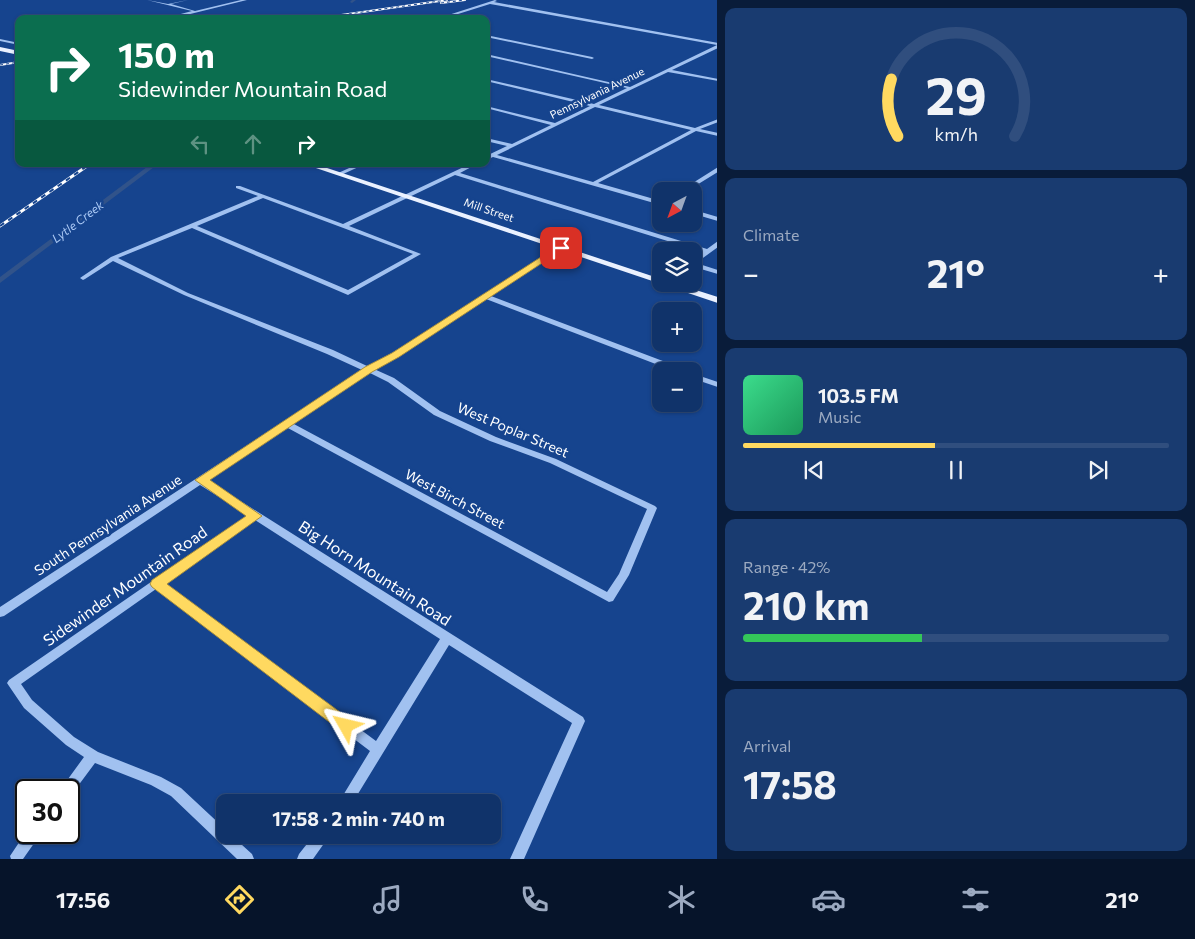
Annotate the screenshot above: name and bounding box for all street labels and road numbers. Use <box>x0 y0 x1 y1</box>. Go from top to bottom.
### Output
street label: Pennsylvania Avenue <box>547 64 646 121</box>
street label: Mill Street <box>462 195 516 224</box>
street label: West Poplar Street <box>455 398 572 461</box>
street label: West Birch Street <box>402 465 508 532</box>
street label: South Pennsylvania Avenue <box>31 470 185 579</box>
street label: Big Horn Mountain Road <box>295 516 455 629</box>
street label: Sidewinder Mountain Road <box>39 522 210 650</box>

